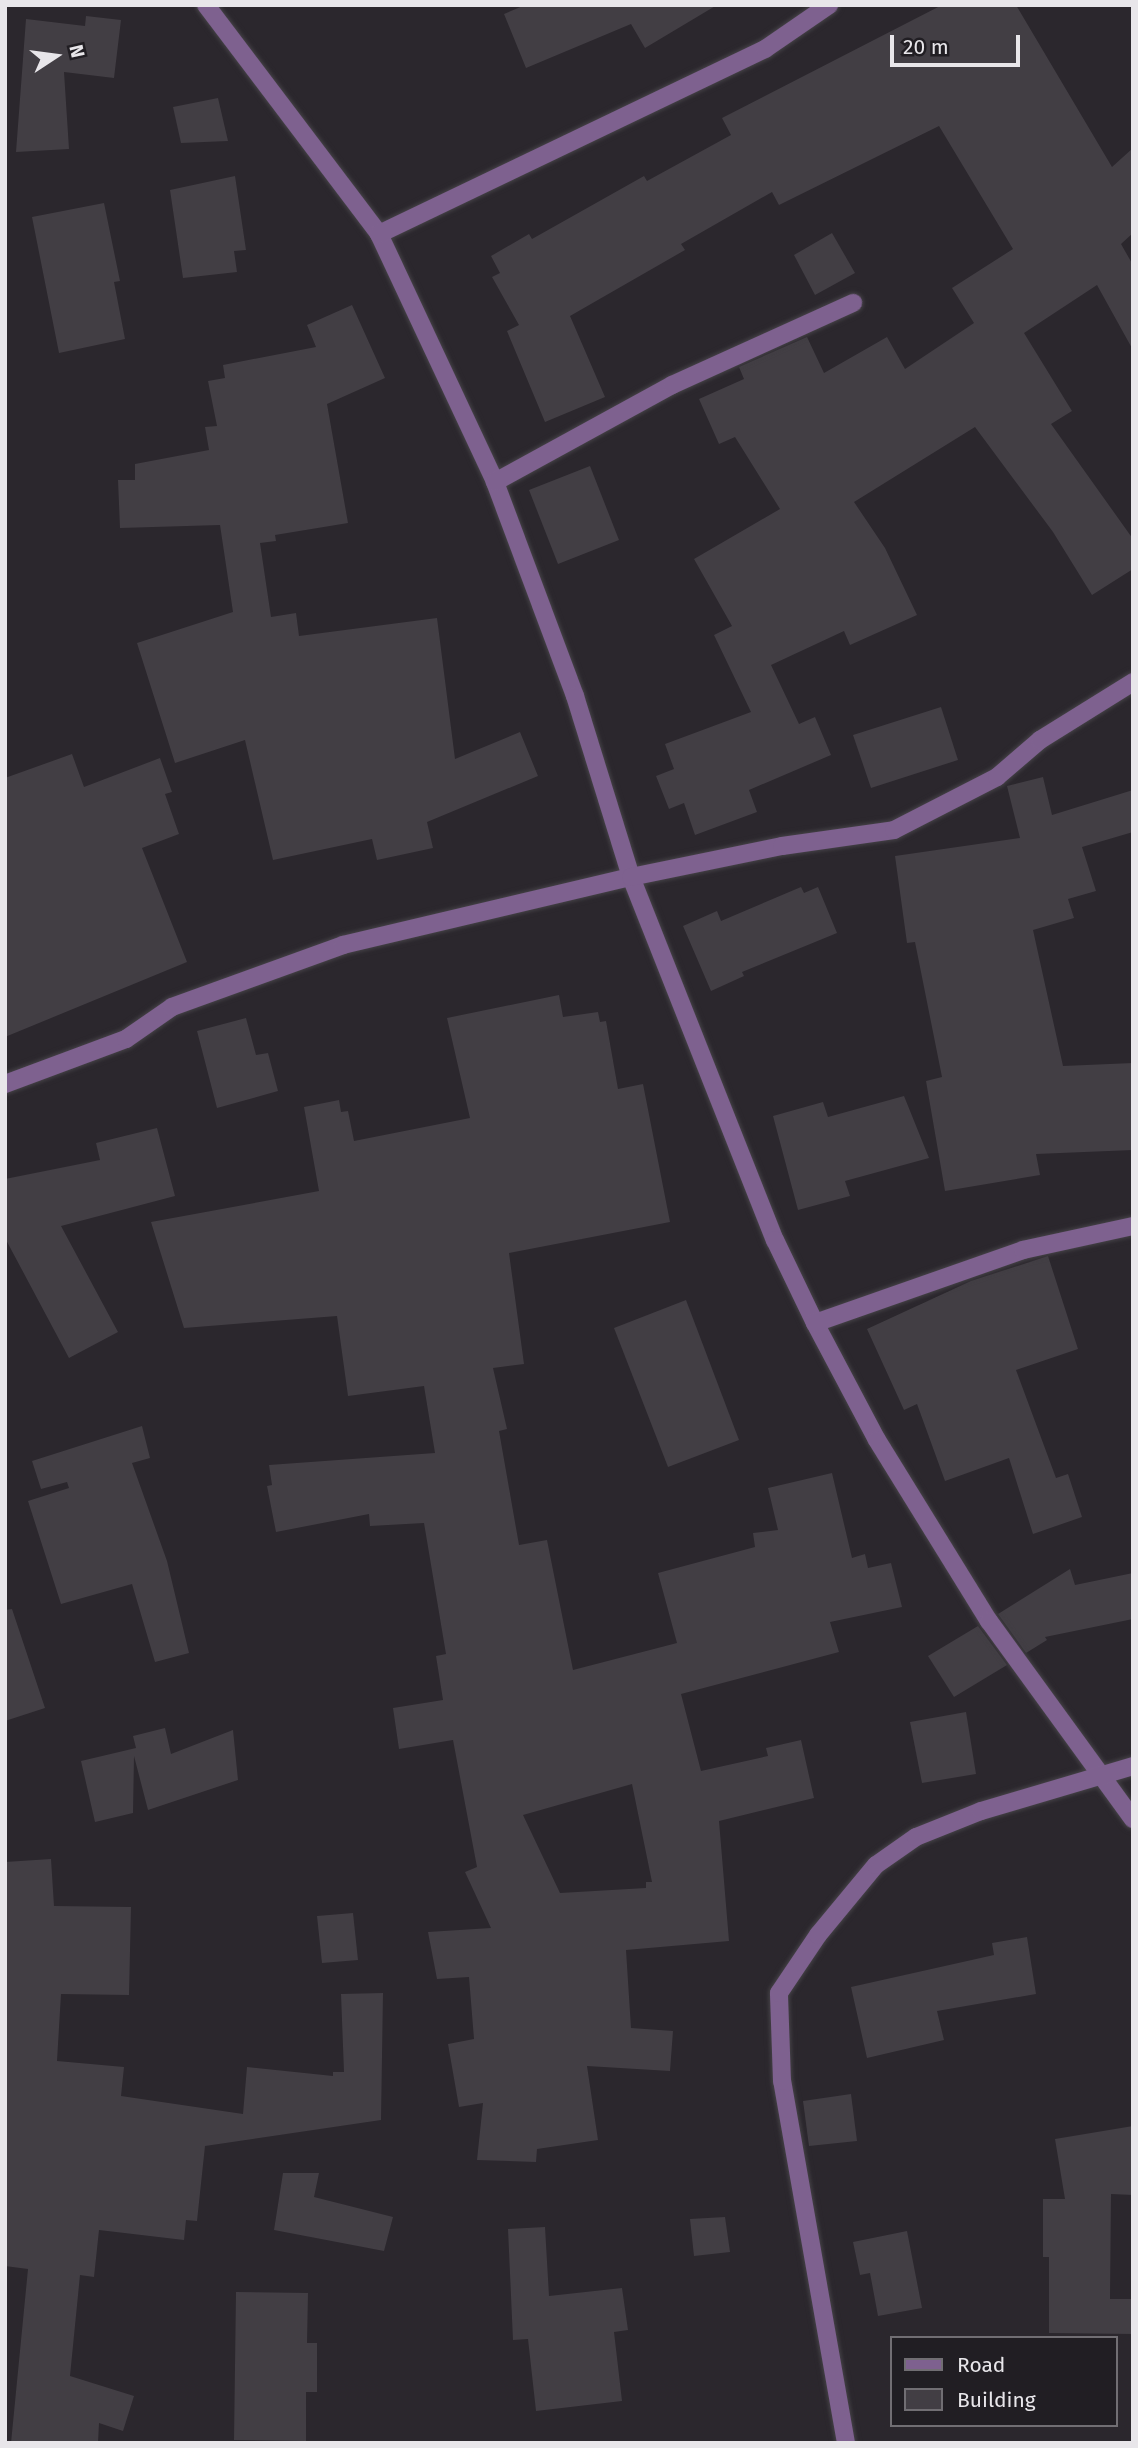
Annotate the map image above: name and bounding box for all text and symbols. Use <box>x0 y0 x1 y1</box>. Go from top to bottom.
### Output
north arrow <box>21 21 91 91</box>
scale bar <box>893 21 1023 65</box>
text: 20 m <box>903 34 949 60</box>
text: N <box>64 42 90 60</box>
legend <box>890 2336 1117 2427</box>
text: Road <box>957 2352 1005 2378</box>
text: Building <box>957 2387 1036 2413</box>

